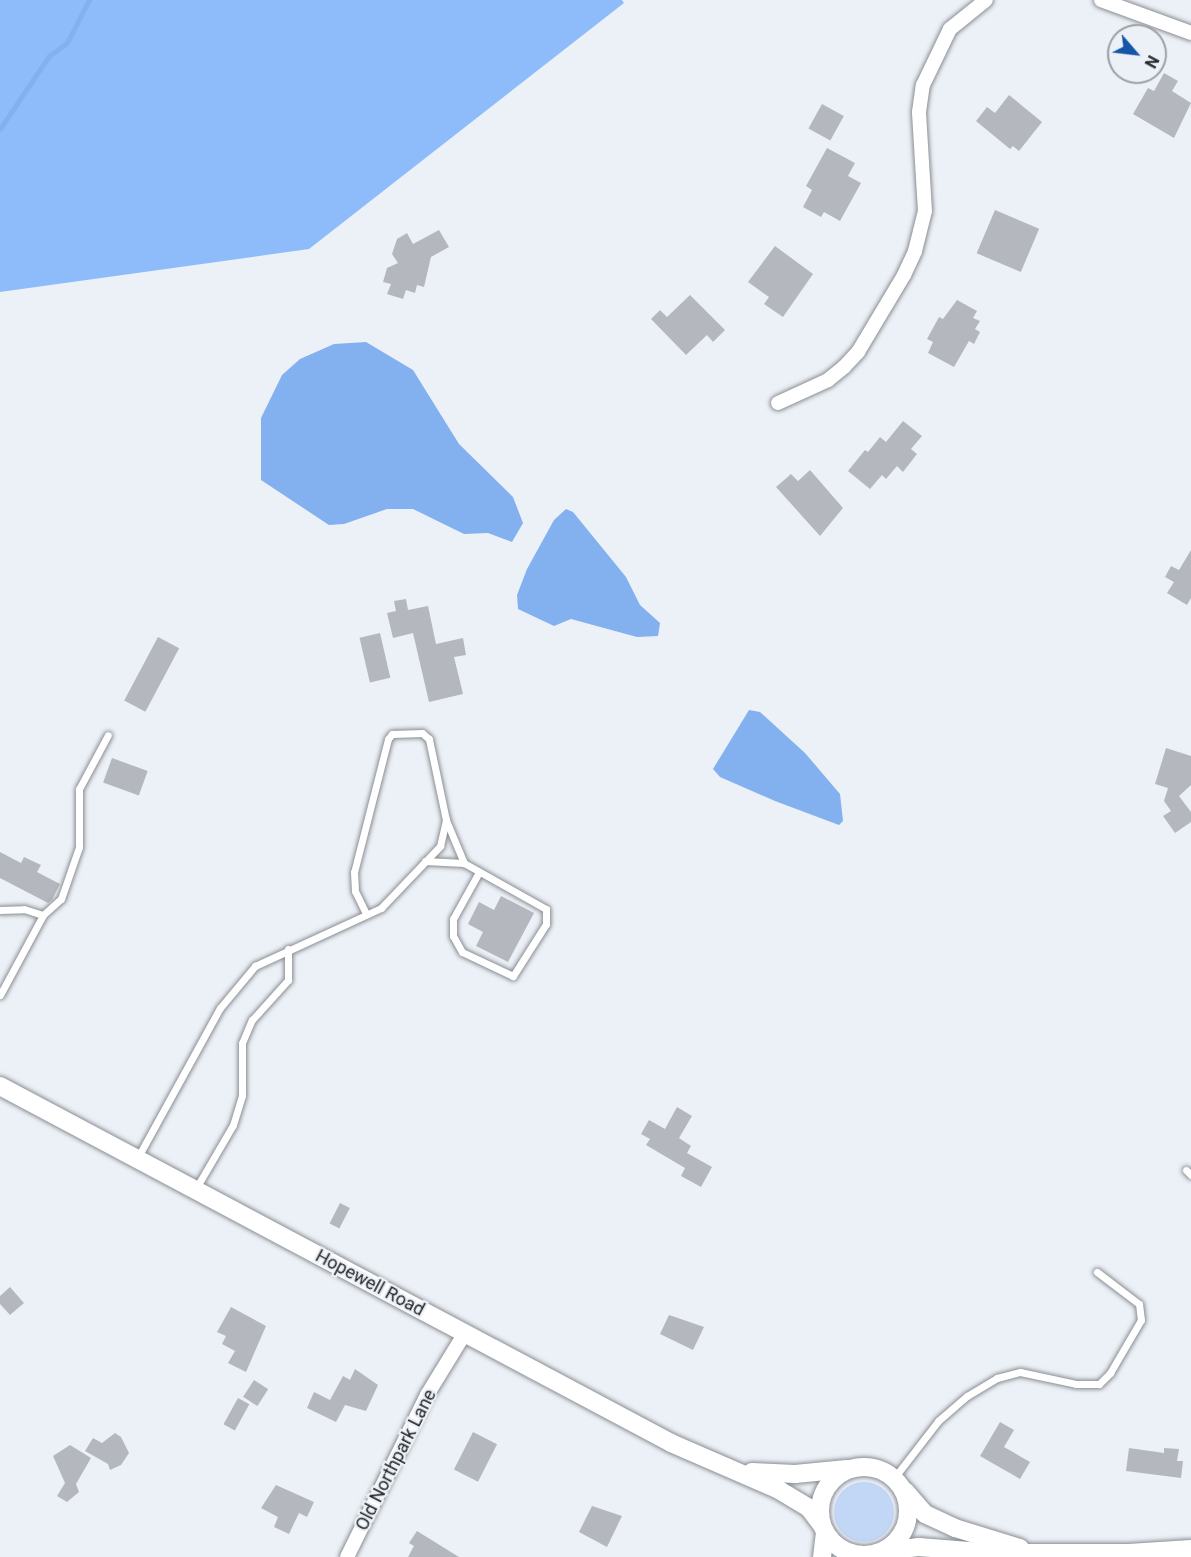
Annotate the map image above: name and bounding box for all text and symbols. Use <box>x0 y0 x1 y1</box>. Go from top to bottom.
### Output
north arrow <box>1107 24 1167 84</box>
text: N <box>1141 52 1163 71</box>
street label: Hopewell Road <box>312 1245 428 1321</box>
street label: Old Northpark Lane <box>351 1386 441 1534</box>

